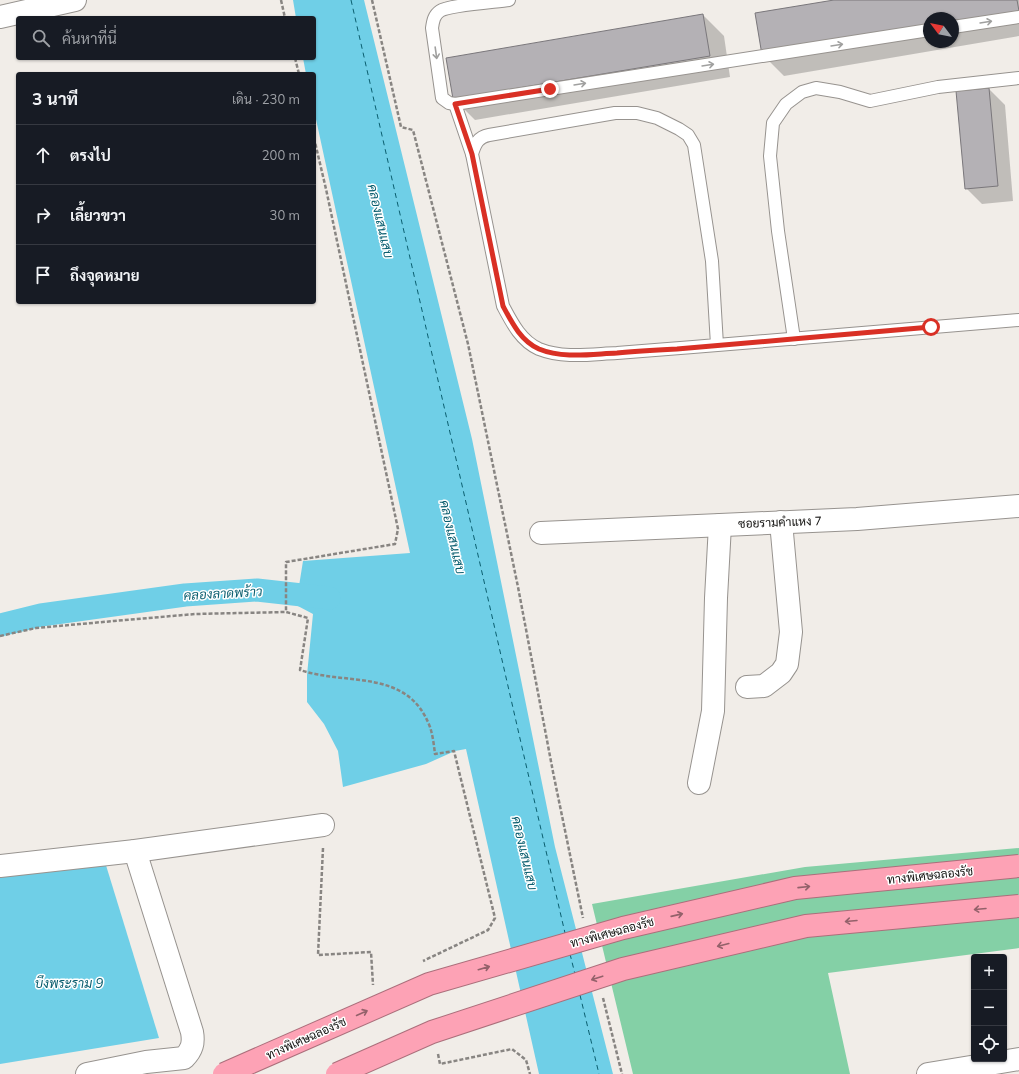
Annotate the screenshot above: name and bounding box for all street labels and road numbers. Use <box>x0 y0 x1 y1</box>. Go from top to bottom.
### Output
street label: ซอยรามคำแหง 7 <box>738 513 822 531</box>
street label: ทางพิเศษฉลองรัช <box>886 863 974 887</box>
street label: ทางพิเศษฉลองรัช <box>568 914 656 950</box>
street label: ทางพิเศษฉลองรัช <box>264 1014 348 1062</box>

